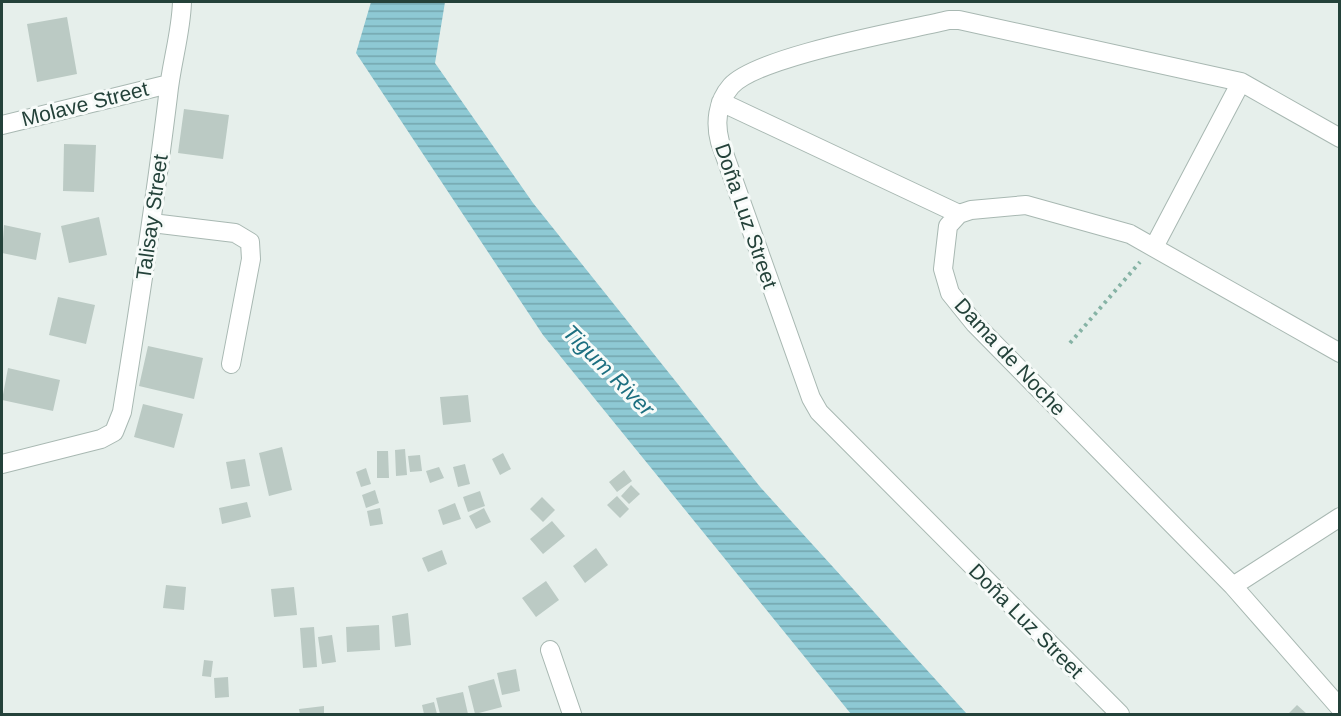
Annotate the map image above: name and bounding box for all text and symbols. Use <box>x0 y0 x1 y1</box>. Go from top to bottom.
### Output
street label: Molave Street <box>19 77 151 130</box>
street label: Doña Luz Street <box>711 140 782 291</box>
street label: Talisay Street <box>131 153 172 281</box>
street label: Dama de Noche <box>950 293 1071 420</box>
water label: Tigum River <box>558 320 661 422</box>
street label: Doña Luz Street <box>965 559 1088 683</box>

